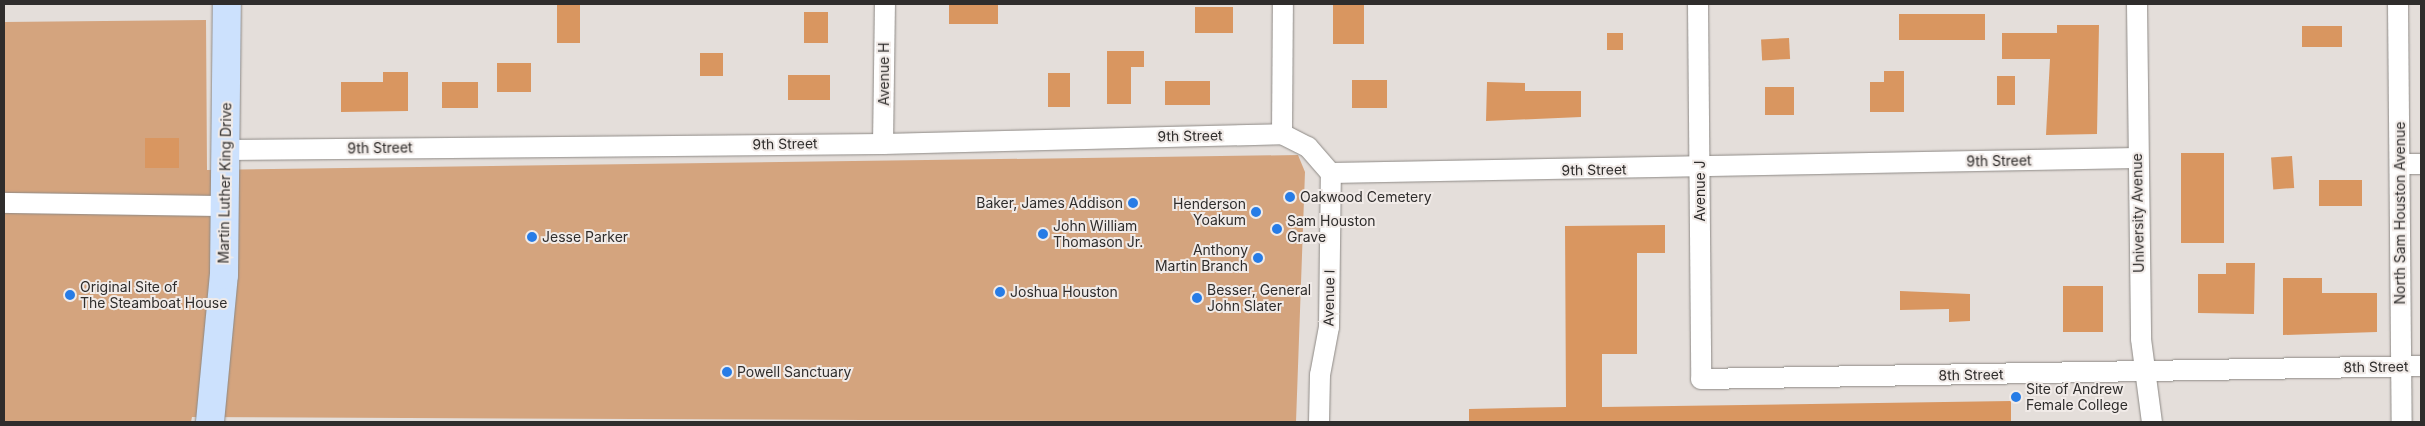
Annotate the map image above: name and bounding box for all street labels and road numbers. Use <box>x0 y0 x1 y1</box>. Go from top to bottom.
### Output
street label: Avenue H <box>876 42 892 106</box>
street label: Martin Luther King Drive <box>215 102 235 264</box>
street label: North Sam Houston Avenue <box>2392 122 2408 304</box>
street label: 9th Street <box>1157 127 1223 145</box>
street label: 9th Street <box>752 135 818 153</box>
street label: 9th Street <box>347 139 413 157</box>
street label: 9th Street <box>1966 152 2032 170</box>
street label: University Avenue <box>2129 153 2147 273</box>
street label: Avenue J <box>1692 160 1708 222</box>
street label: 9th Street <box>1561 161 1627 179</box>
street label: Avenue I <box>1320 269 1338 327</box>
street label: 8th Street <box>2343 358 2409 376</box>
street label: 8th Street <box>1938 366 2004 384</box>

